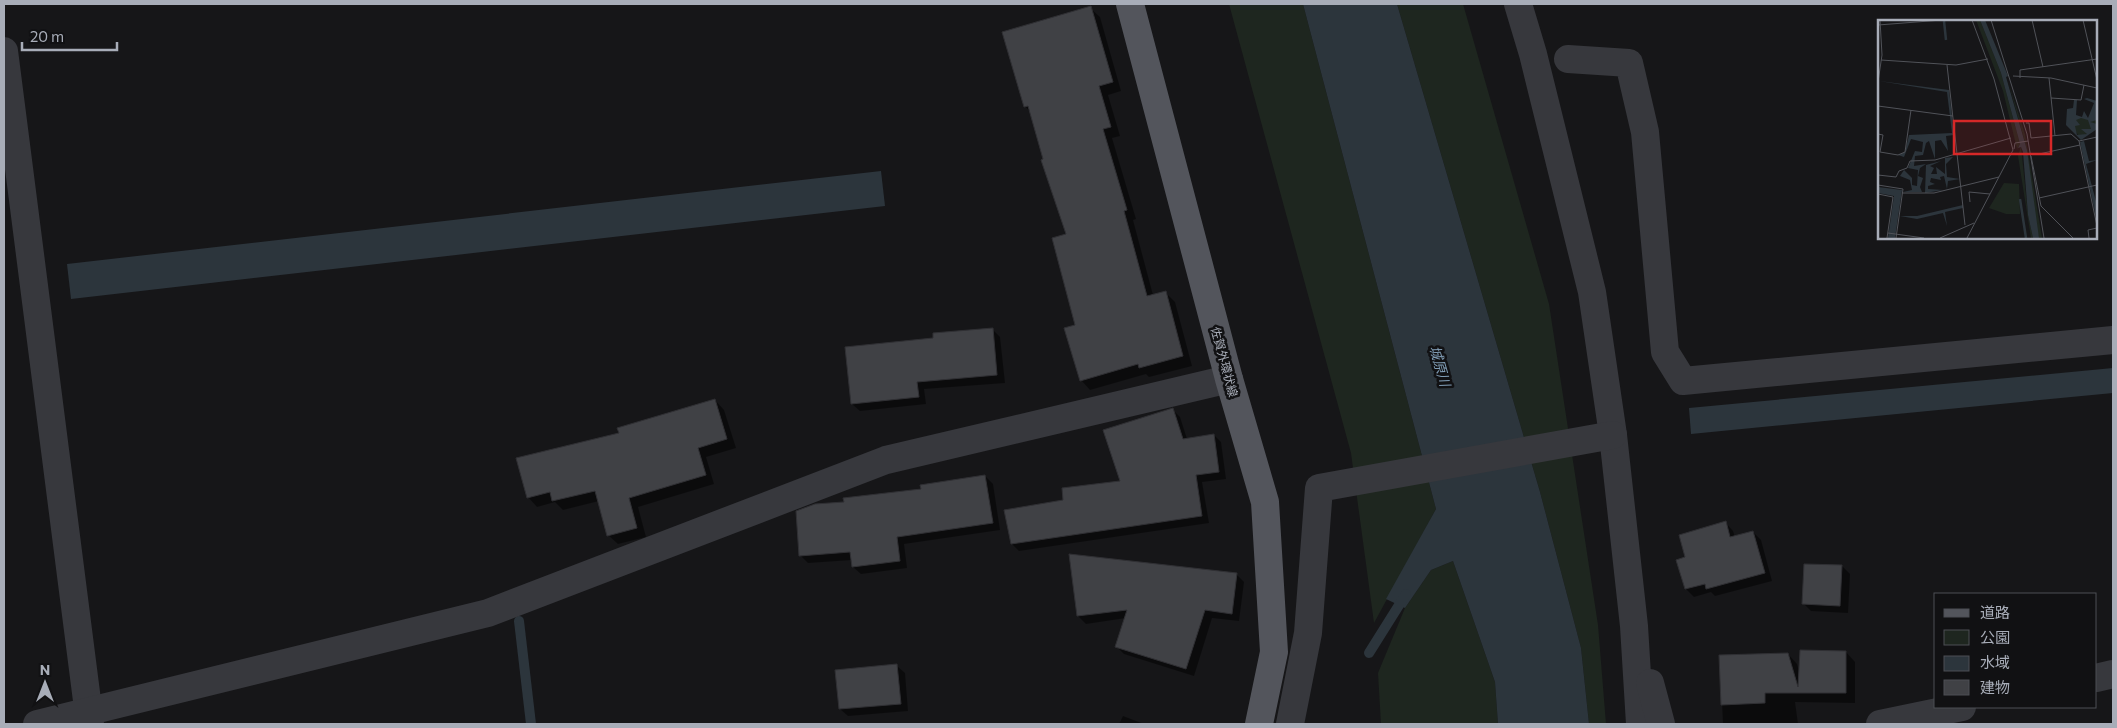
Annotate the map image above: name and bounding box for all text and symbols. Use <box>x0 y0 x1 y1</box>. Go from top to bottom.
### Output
scale bar <box>22 20 118 52</box>
inset map <box>1878 20 2097 239</box>
text: 20 m <box>30 27 64 45</box>
street label: 佐賀外環状線 <box>1209 325 1241 398</box>
water label: 城原川 <box>1427 343 1455 390</box>
legend <box>1934 593 2097 708</box>
text: 道路 <box>1980 603 2010 621</box>
text: 公園 <box>1980 628 2010 646</box>
text: 水域 <box>1980 653 2010 671</box>
north arrow <box>20 658 70 708</box>
text: N <box>40 661 50 678</box>
text: 建物 <box>1980 678 2010 696</box>

